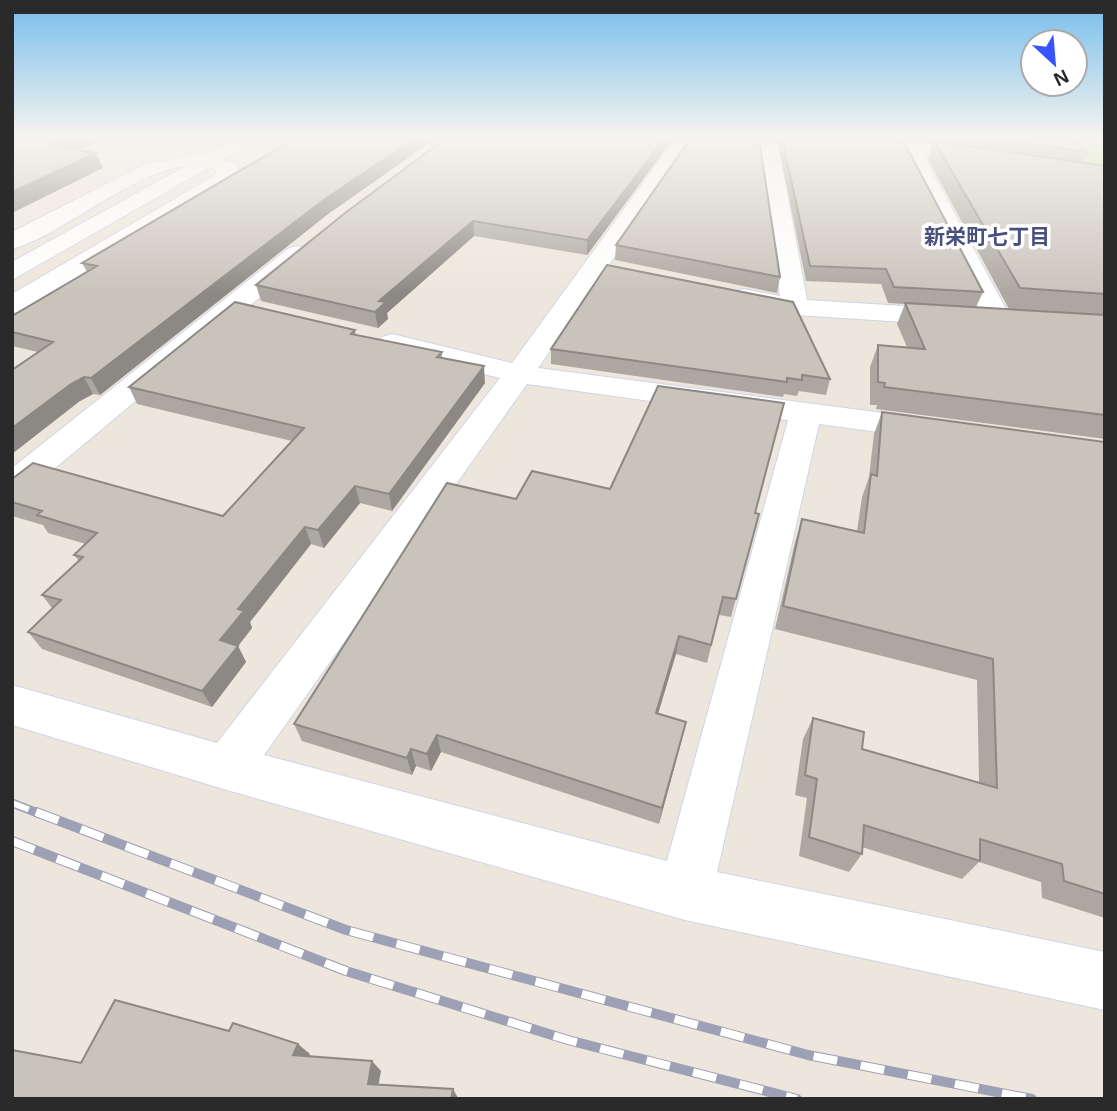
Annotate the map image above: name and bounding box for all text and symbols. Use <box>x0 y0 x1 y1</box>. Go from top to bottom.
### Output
north arrow <box>1019 28 1089 98</box>
text: N <box>1050 65 1072 90</box>
district label: 新栄町七丁目 <box>924 225 1050 248</box>

